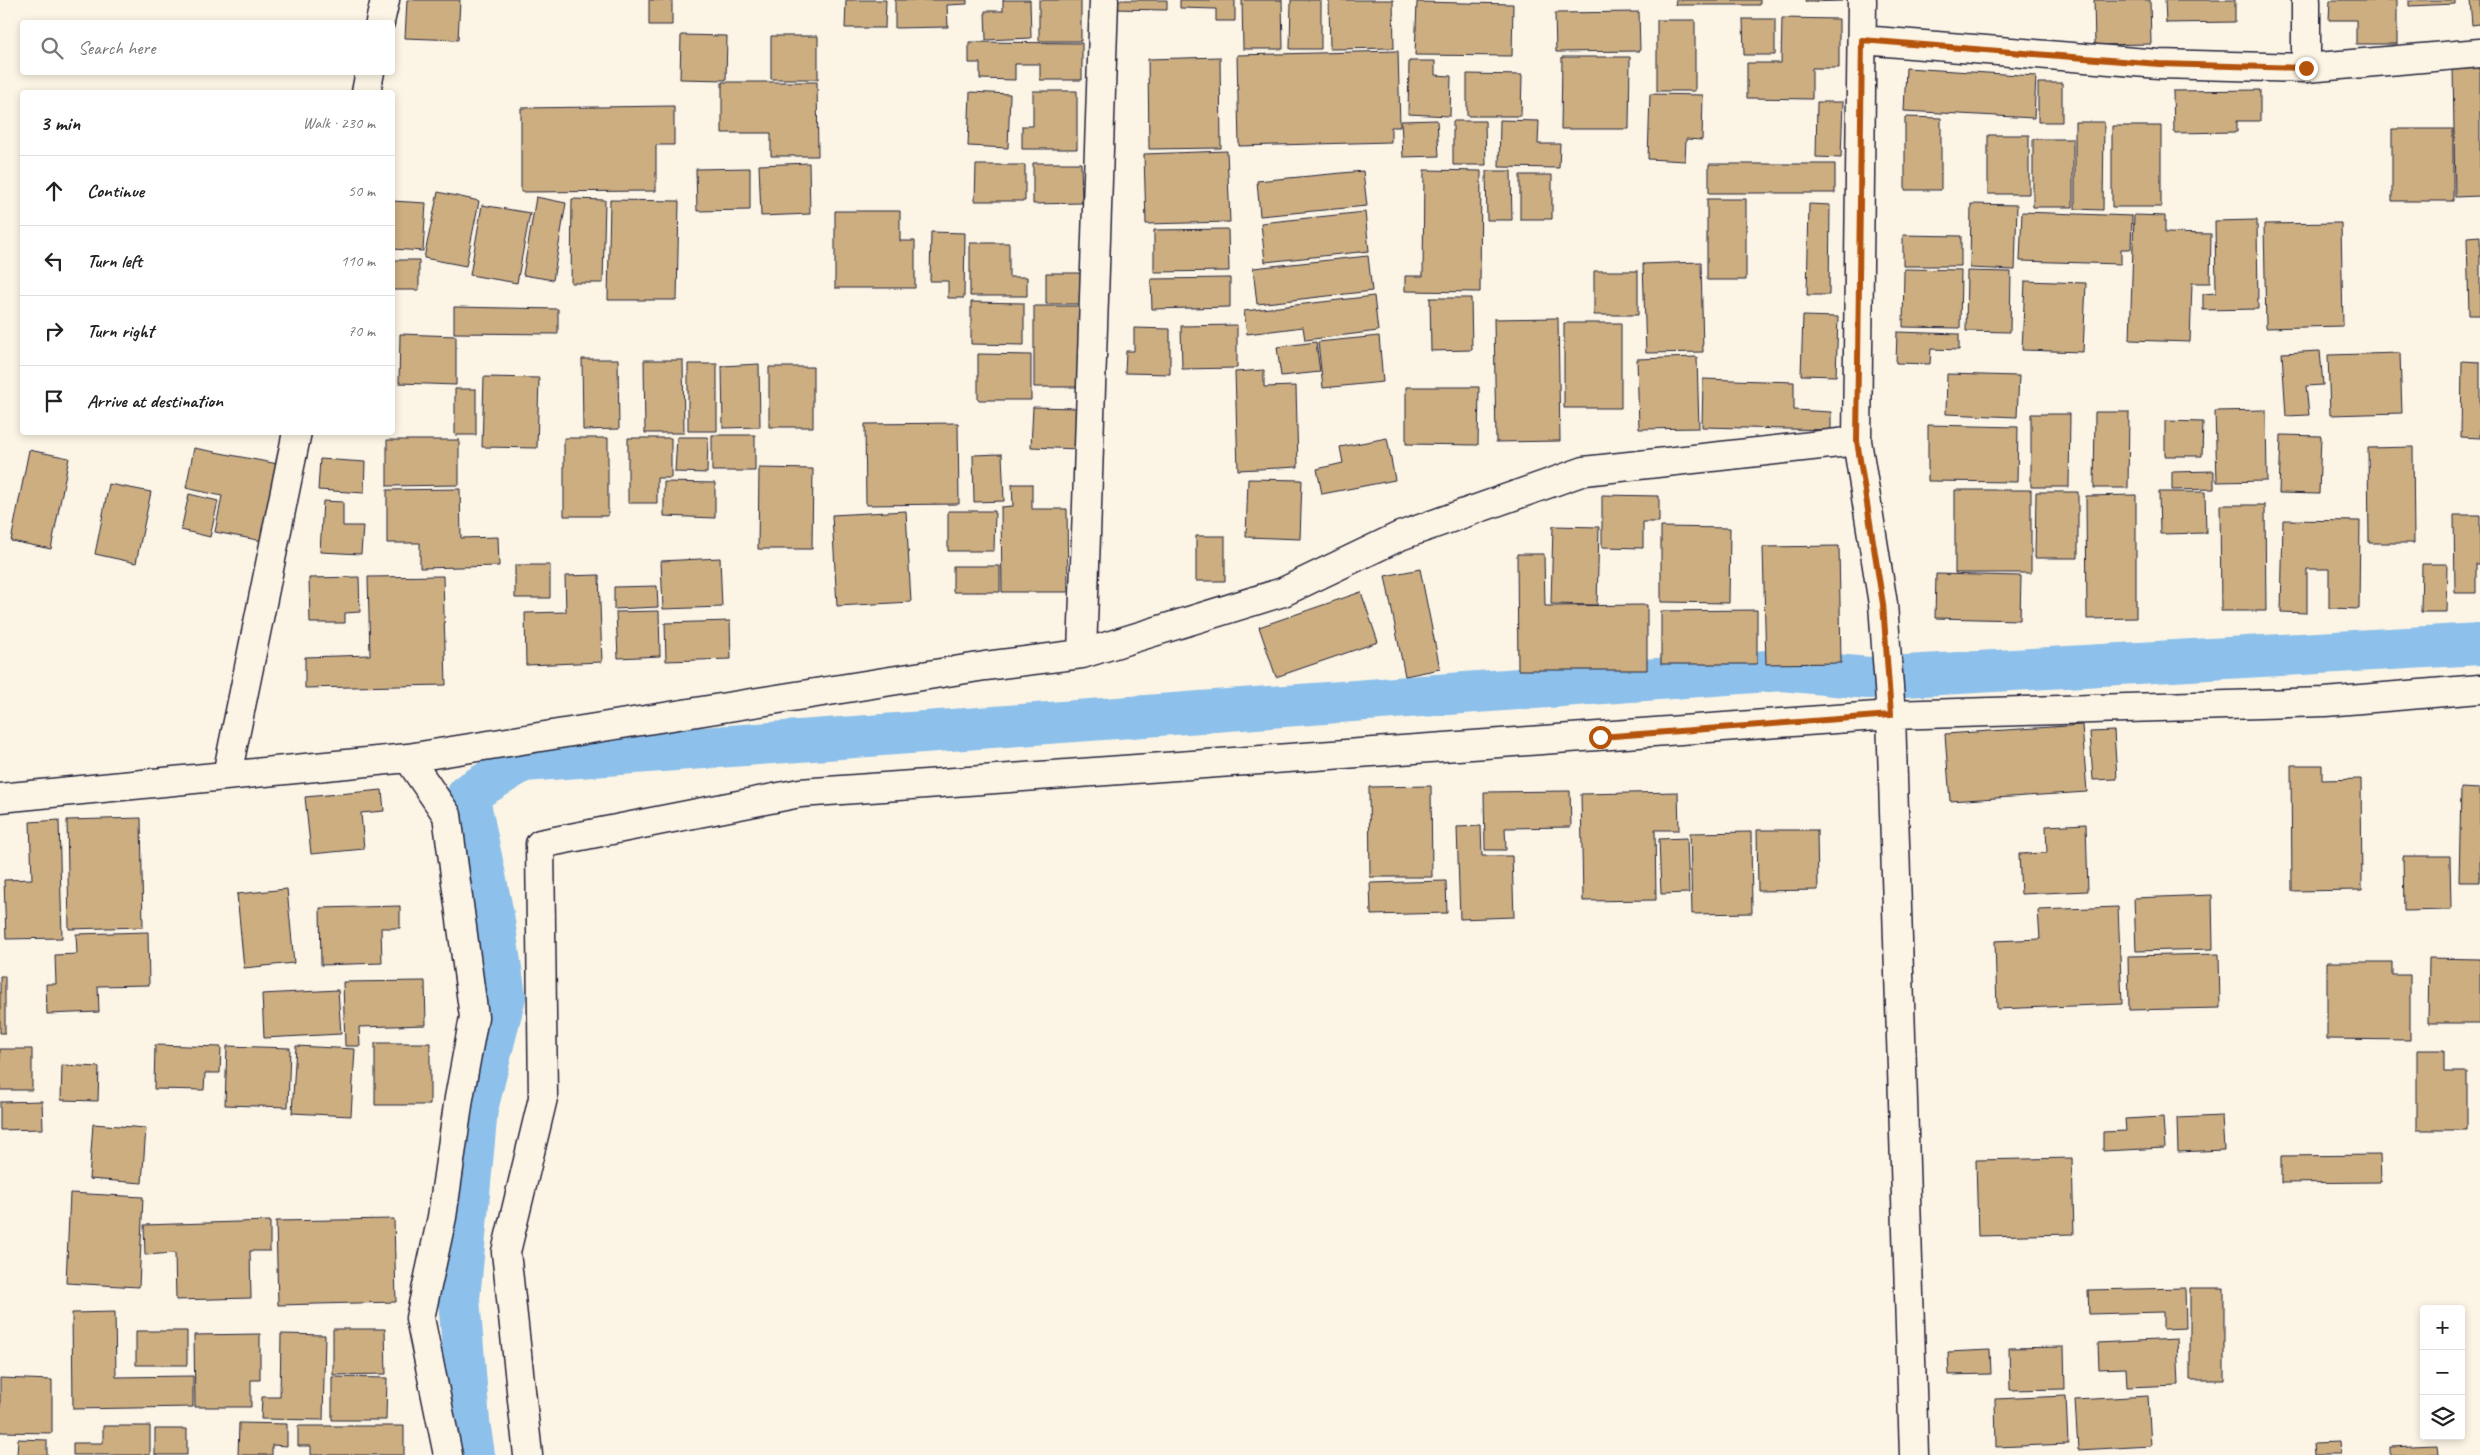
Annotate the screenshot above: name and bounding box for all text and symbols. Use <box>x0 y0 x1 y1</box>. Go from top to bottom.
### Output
search box <box>20 20 395 75</box>
icon: search <box>38 34 66 62</box>
text: Search here <box>78 36 155 60</box>
route end <box>2295 57 2318 80</box>
text: 3 min <box>40 110 80 136</box>
text: Walk · 230 m <box>303 113 375 133</box>
icon: ahead <box>40 177 68 205</box>
text: Continue <box>87 179 144 203</box>
text: 50 m <box>348 181 375 201</box>
icon: left <box>40 247 68 275</box>
text: Turn left <box>87 249 142 273</box>
text: 110 m <box>341 251 375 271</box>
icon: right <box>40 317 68 345</box>
text: Turn right <box>87 319 154 343</box>
text: 70 m <box>348 321 375 341</box>
icon: arrive <box>40 387 68 415</box>
text: Arrive at destination <box>87 389 223 413</box>
route start <box>1589 726 1612 749</box>
map controls <box>2420 1305 2465 1440</box>
button: + <box>2420 1305 2465 1350</box>
button: − <box>2420 1350 2465 1395</box>
button: layers <box>2420 1395 2465 1440</box>

